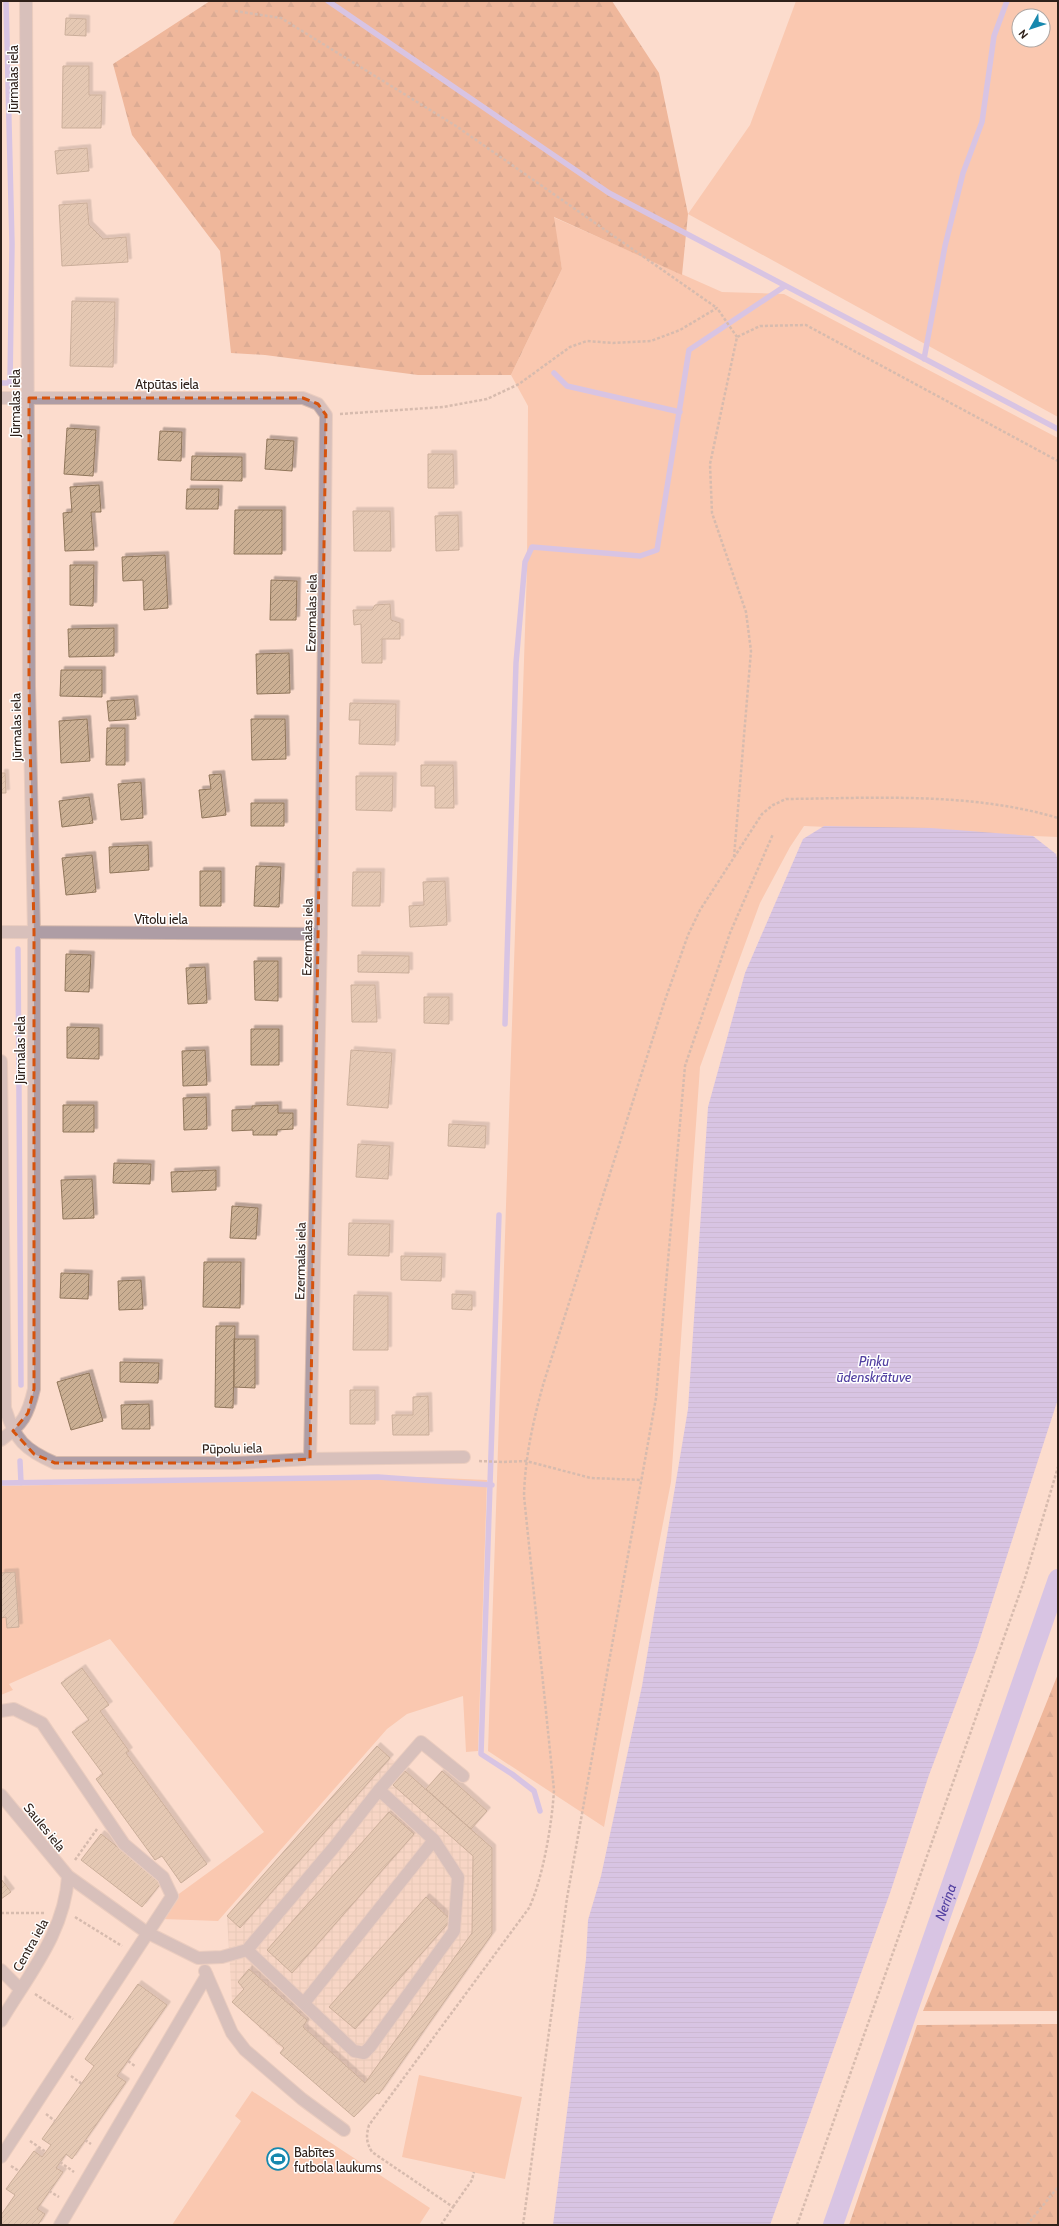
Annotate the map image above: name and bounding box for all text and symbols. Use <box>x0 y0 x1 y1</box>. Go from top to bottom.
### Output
north arrow <box>1011 8 1051 48</box>
text: N <box>1015 27 1031 42</box>
street label: Jūrmalas iela <box>5 44 21 114</box>
street label: Jūrmalas iela <box>7 368 23 438</box>
street label: Atpūtas iela <box>135 376 200 392</box>
street label: Ezermalas iela <box>302 573 320 652</box>
street label: Jūrmalas iela <box>7 692 25 762</box>
street label: Ezermalas iela <box>298 897 316 976</box>
street label: Vītolu iela <box>134 911 189 927</box>
street label: Jūrmalas iela <box>12 1015 28 1085</box>
street label: Ezermalas iela <box>291 1221 309 1300</box>
water label: Piņķu ūdenskrātuve <box>837 1352 912 1386</box>
street label: Pūpolu iela <box>202 1439 263 1457</box>
street label: Saules iela <box>21 1800 70 1855</box>
water label: Neriņa <box>931 1881 960 1923</box>
street label: Centra iela <box>9 1915 51 1974</box>
place label: Babītes futbola laukums <box>294 2144 382 2175</box>
sports icon: Babītes futbola laukums <box>265 2146 291 2172</box>

